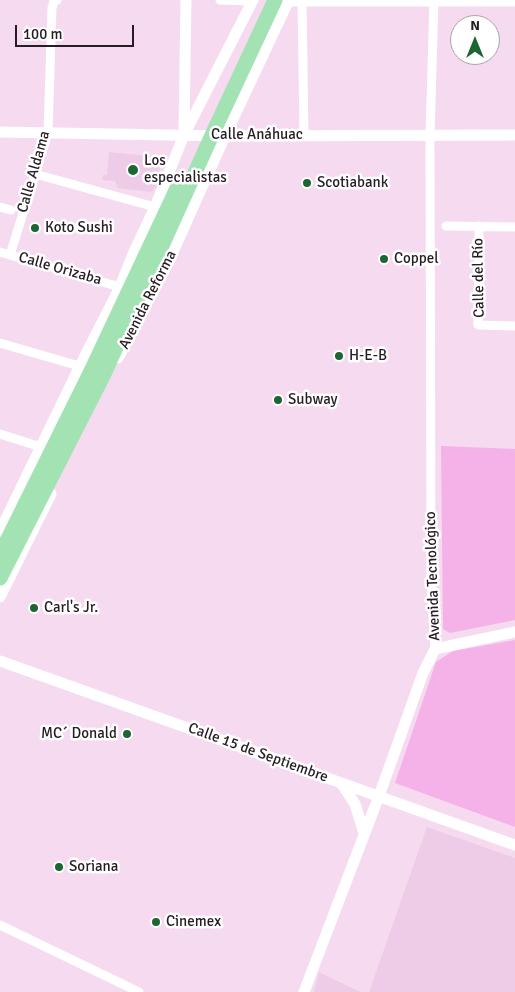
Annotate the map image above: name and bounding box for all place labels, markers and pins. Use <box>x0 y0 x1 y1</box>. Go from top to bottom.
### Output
place label: Los especialistas <box>144 152 227 187</box>
marker: Los especialistas <box>126 163 140 177</box>
place label: Scotiabank <box>317 174 388 192</box>
marker: Scotiabank <box>301 177 313 189</box>
place label: Koto Sushi <box>45 219 113 237</box>
marker: Koto Sushi <box>29 222 41 234</box>
place label: Coppel <box>394 250 439 268</box>
marker: Coppel <box>378 253 390 265</box>
place label: H-E-B <box>349 347 387 365</box>
marker: H-E-B <box>333 350 345 362</box>
place label: Subway <box>288 391 338 409</box>
marker: Subway <box>272 394 284 406</box>
place label: Carl's Jr. <box>44 599 98 617</box>
marker: Carl's Jr. <box>28 602 40 614</box>
place label: MC´ Donald <box>41 725 117 743</box>
marker: MC´ Donald <box>121 728 133 740</box>
place label: Soriana <box>69 858 118 876</box>
marker: Soriana <box>53 861 65 873</box>
place label: Cinemex <box>166 913 221 931</box>
marker: Cinemex <box>150 916 162 928</box>

